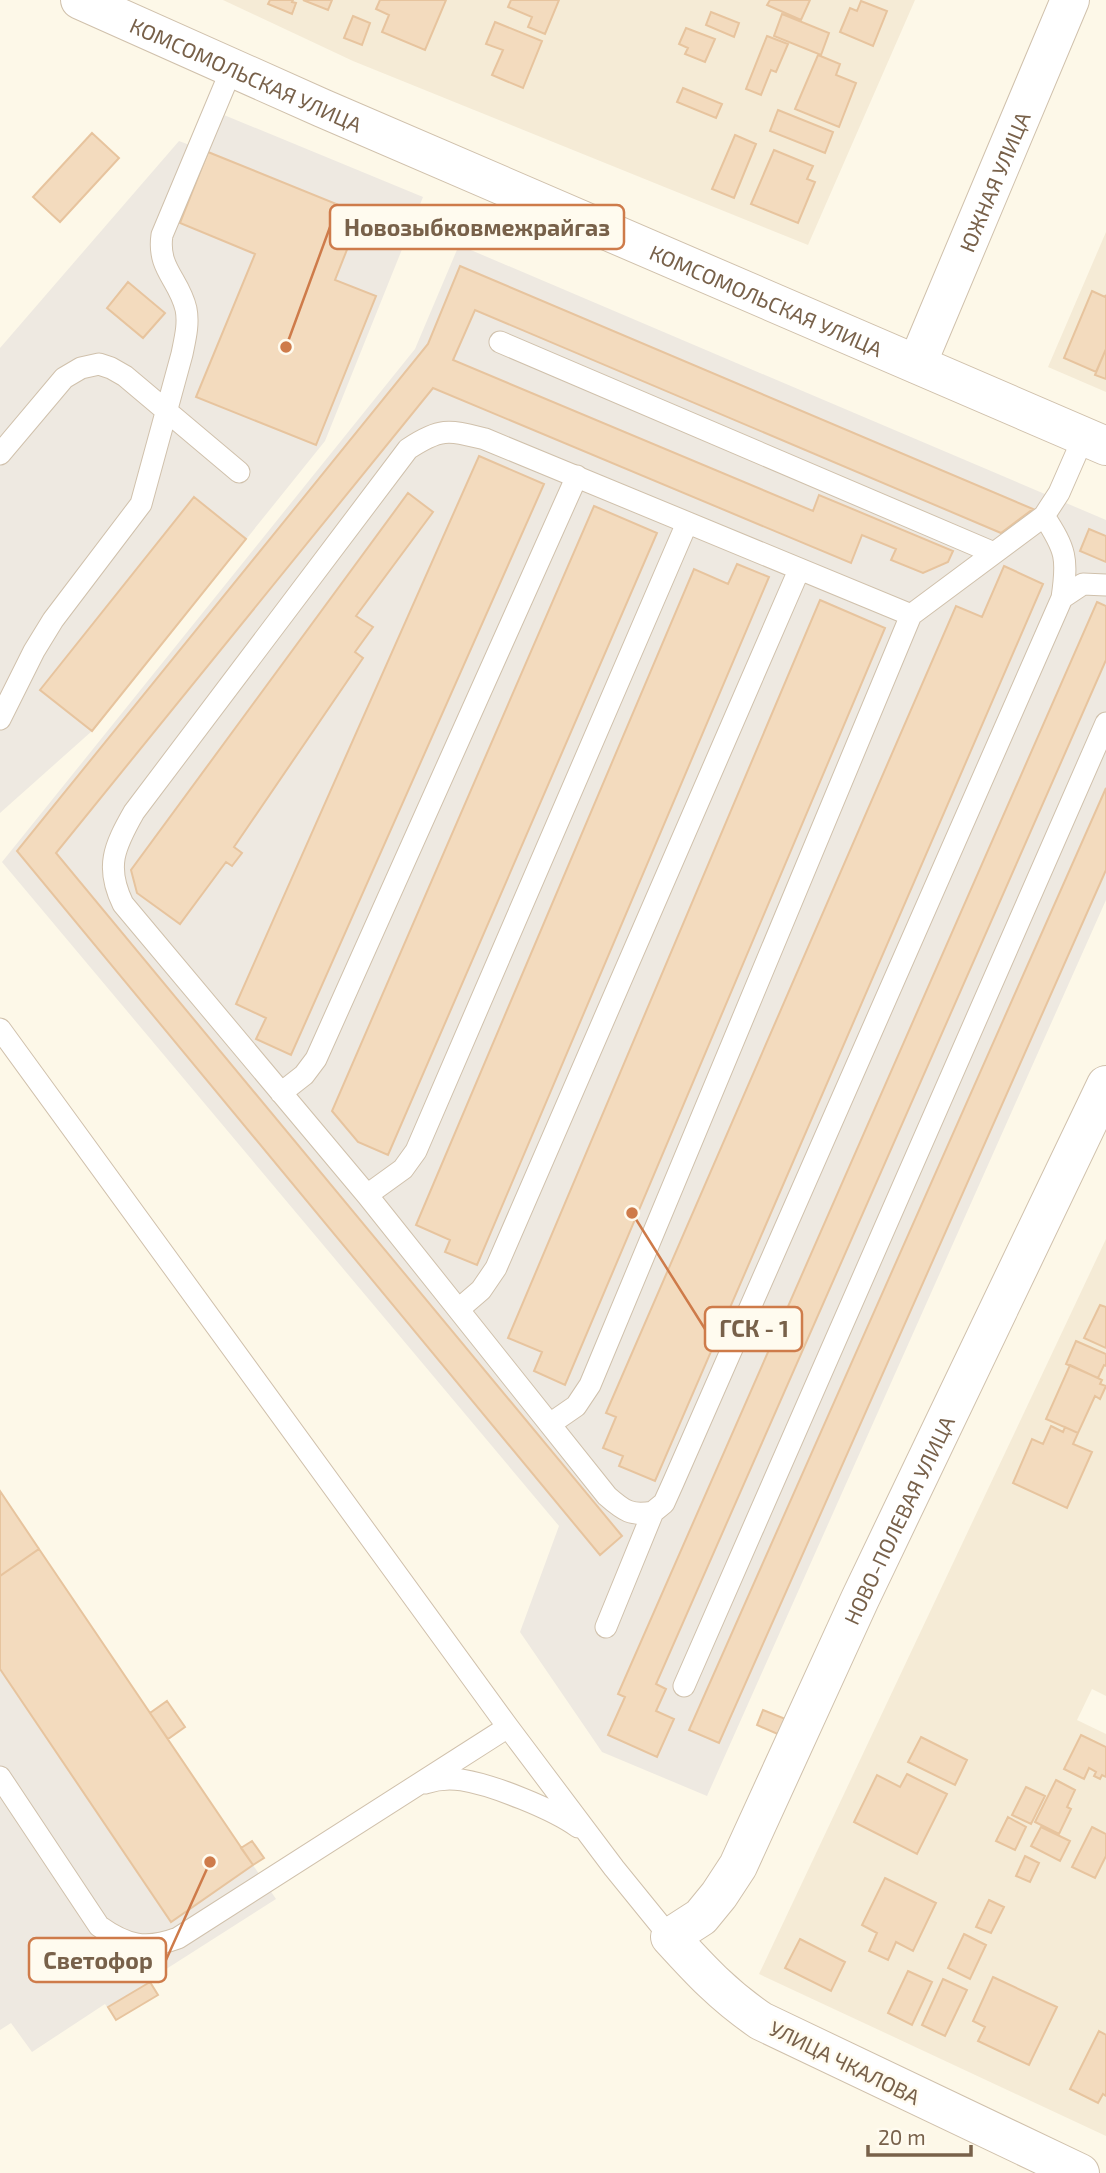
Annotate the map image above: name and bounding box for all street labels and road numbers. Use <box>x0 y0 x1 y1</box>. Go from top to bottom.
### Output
street label: КОМСОМОЛЬСКАЯ УЛИЦА <box>127 12 366 136</box>
street label: ЮЖНАЯ УЛИЦА <box>953 108 1034 255</box>
street label: КОМСОМОЛЬСКАЯ УЛИЦА <box>646 238 887 361</box>
street label: НОВО-ПОЛЕВАЯ УЛИЦА <box>838 1411 959 1628</box>
street label: УЛИЦА ЧКАЛОВА <box>766 2015 924 2109</box>

